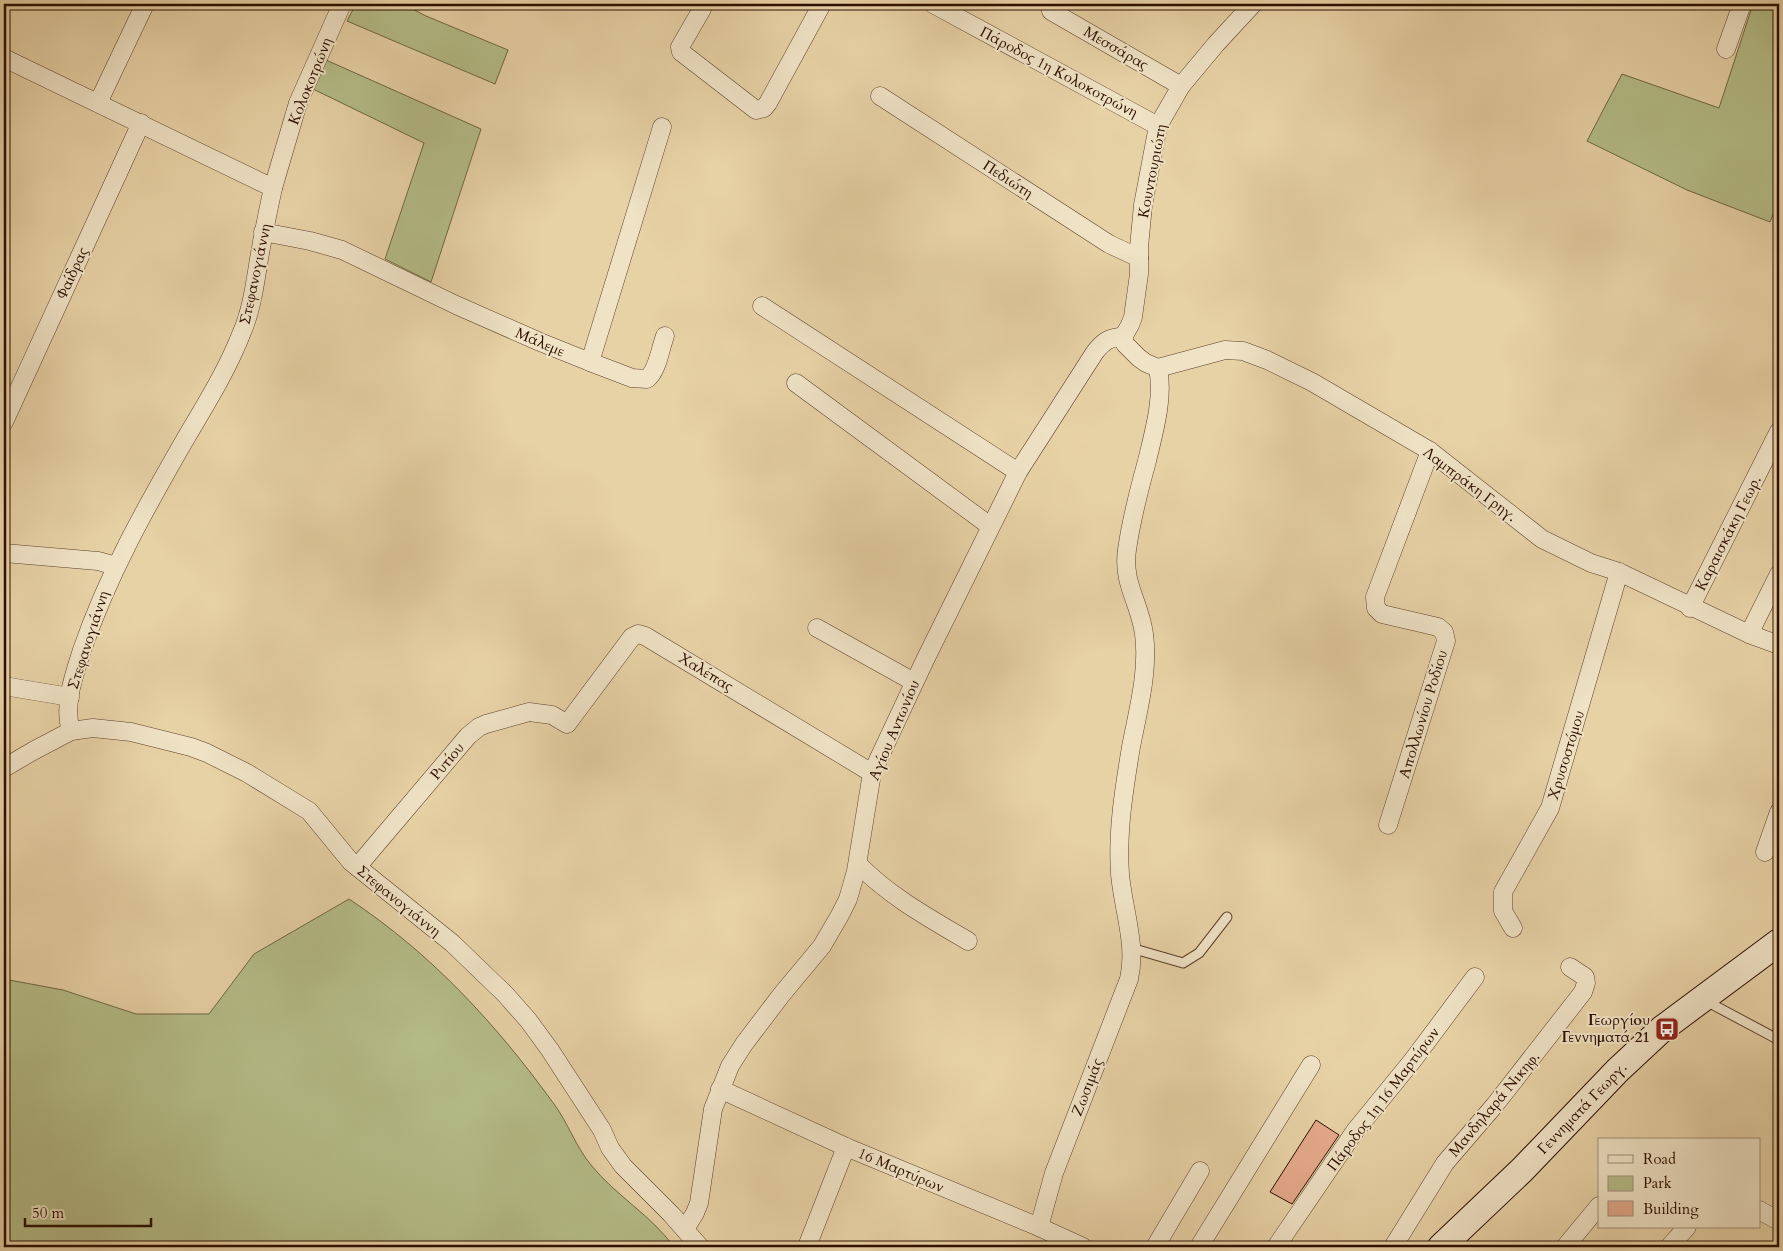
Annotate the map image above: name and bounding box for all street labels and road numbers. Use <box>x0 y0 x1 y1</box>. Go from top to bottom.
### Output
street label: Μεσσάρας <box>1080 21 1153 75</box>
street label: Πάροδος 1η Κολοκοτρώνη <box>976 22 1142 122</box>
street label: Κολοκοτρώνη <box>283 34 337 128</box>
street label: Κουντουριώτη <box>1133 122 1171 220</box>
street label: Πεδιώτη <box>979 155 1037 203</box>
street label: Στεφανογιάννη <box>235 222 275 326</box>
street label: Φαίδρας <box>51 243 93 302</box>
street label: Μάλεμε <box>512 323 568 361</box>
street label: Λαμπράκη Γρηγ. <box>1419 442 1521 526</box>
street label: Καραισκάκη Γεωρ. <box>1690 472 1766 594</box>
street label: Στεφανογιάννη <box>63 588 113 692</box>
street label: Απολλωνίου Ροδίου <box>1394 647 1452 781</box>
street label: Χαλέπας <box>675 648 738 696</box>
street label: Αγίου Αντωνίου <box>864 676 924 783</box>
street label: Χρυσοστόμου <box>1543 708 1589 802</box>
street label: Ρυτίου <box>425 738 469 784</box>
street label: Στεφανογιάννη <box>353 861 445 941</box>
street label: Πάροδος 1η 16 Μαρτύρων <box>1322 1023 1444 1175</box>
street label: Μανδηλαρά Νικηφ. <box>1444 1047 1544 1161</box>
street label: Ζωσιμάς <box>1067 1055 1107 1119</box>
street label: Γεννηματά Γεωργ. <box>1533 1058 1631 1158</box>
street label: 16 Μαρτύρων <box>855 1143 947 1197</box>

